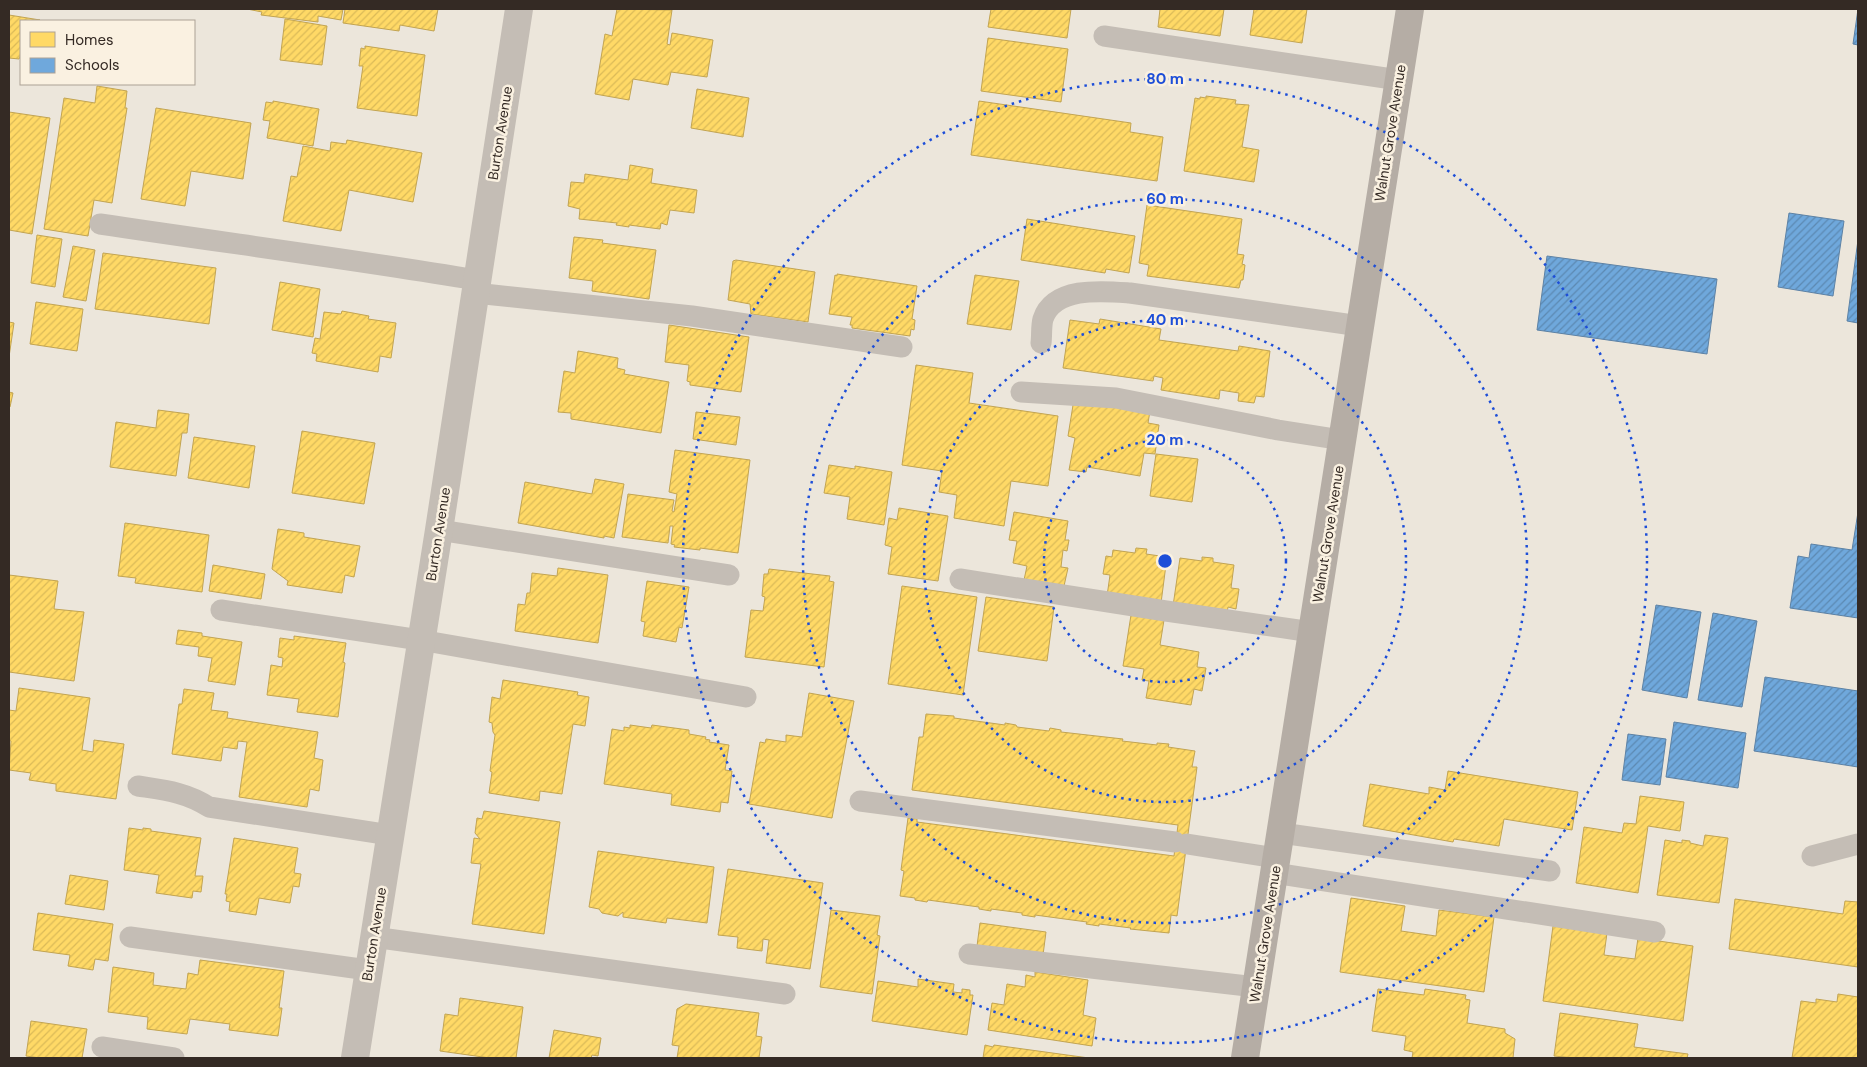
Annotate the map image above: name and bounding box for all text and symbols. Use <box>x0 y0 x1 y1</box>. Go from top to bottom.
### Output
legend <box>20 20 195 85</box>
text: Homes <box>65 30 114 50</box>
text: Schools <box>65 55 120 75</box>
street label: Walnut Grove Avenue <box>1370 63 1410 203</box>
text: 80 m <box>1146 69 1184 89</box>
street label: Burton Avenue <box>484 85 516 181</box>
text: 60 m <box>1146 189 1184 209</box>
text: 40 m <box>1146 310 1184 330</box>
text: 20 m <box>1147 430 1183 450</box>
street label: Walnut Grove Avenue <box>1308 464 1348 604</box>
street label: Burton Avenue <box>422 486 454 582</box>
centre of rings <box>1156 552 1174 570</box>
street label: Walnut Grove Avenue <box>1245 864 1285 1004</box>
street label: Burton Avenue <box>358 886 390 982</box>

